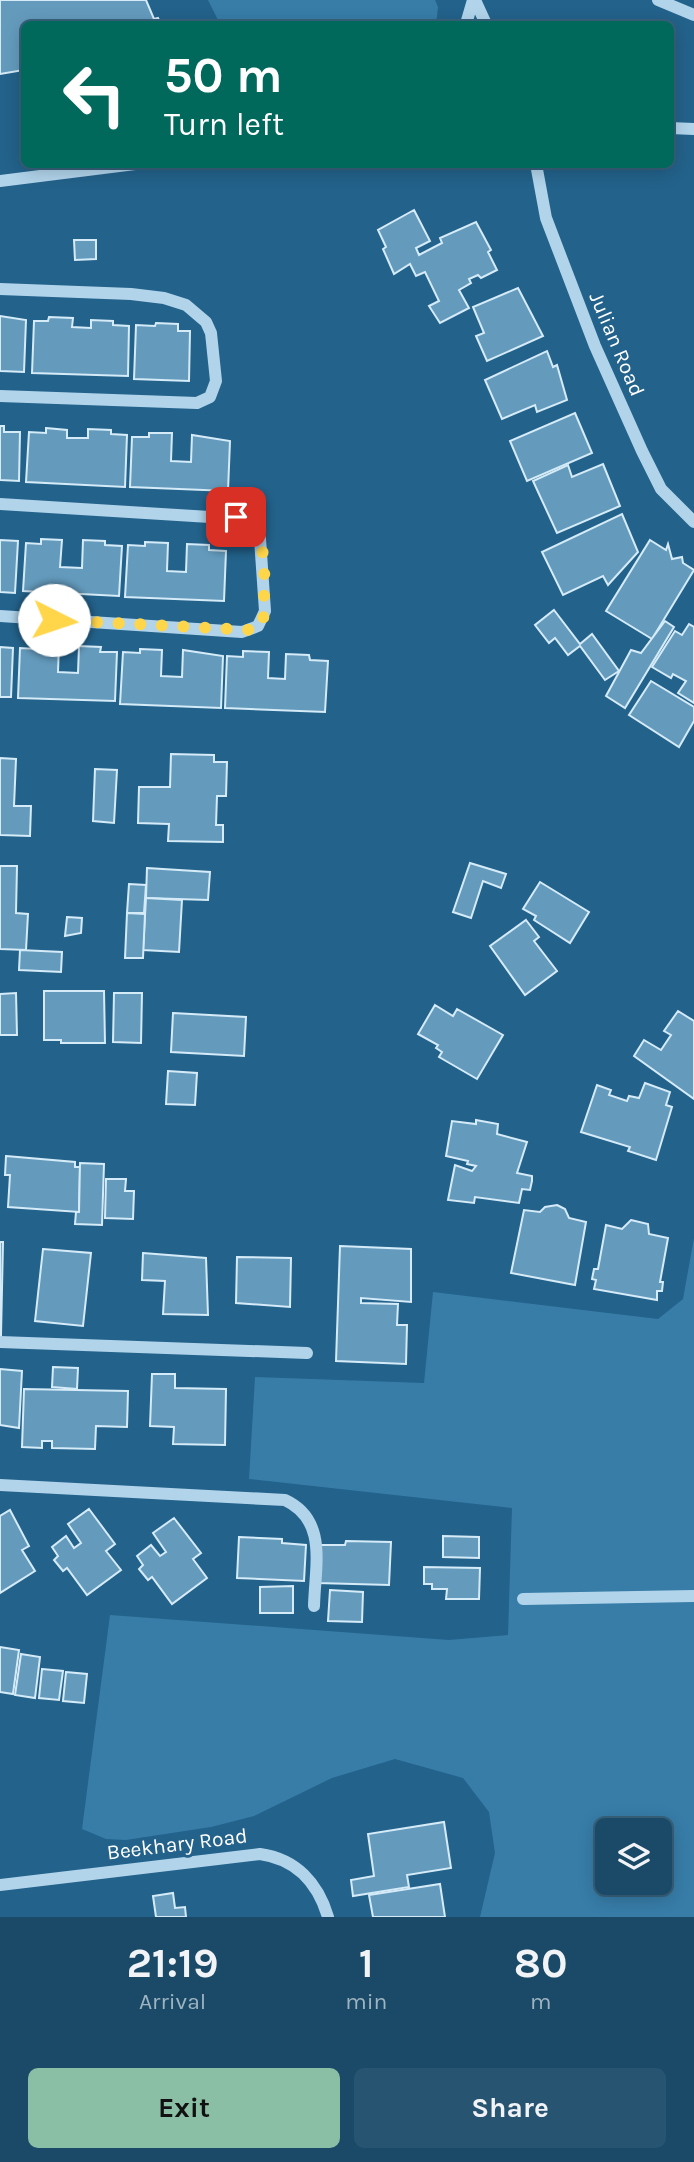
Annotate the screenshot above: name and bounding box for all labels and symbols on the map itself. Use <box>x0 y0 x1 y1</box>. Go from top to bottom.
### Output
street label: Julian Road <box>584 288 650 400</box>
pin <box>206 487 266 547</box>
position arrow <box>17 583 91 657</box>
street label: Beekhary Road <box>105 1823 249 1865</box>

